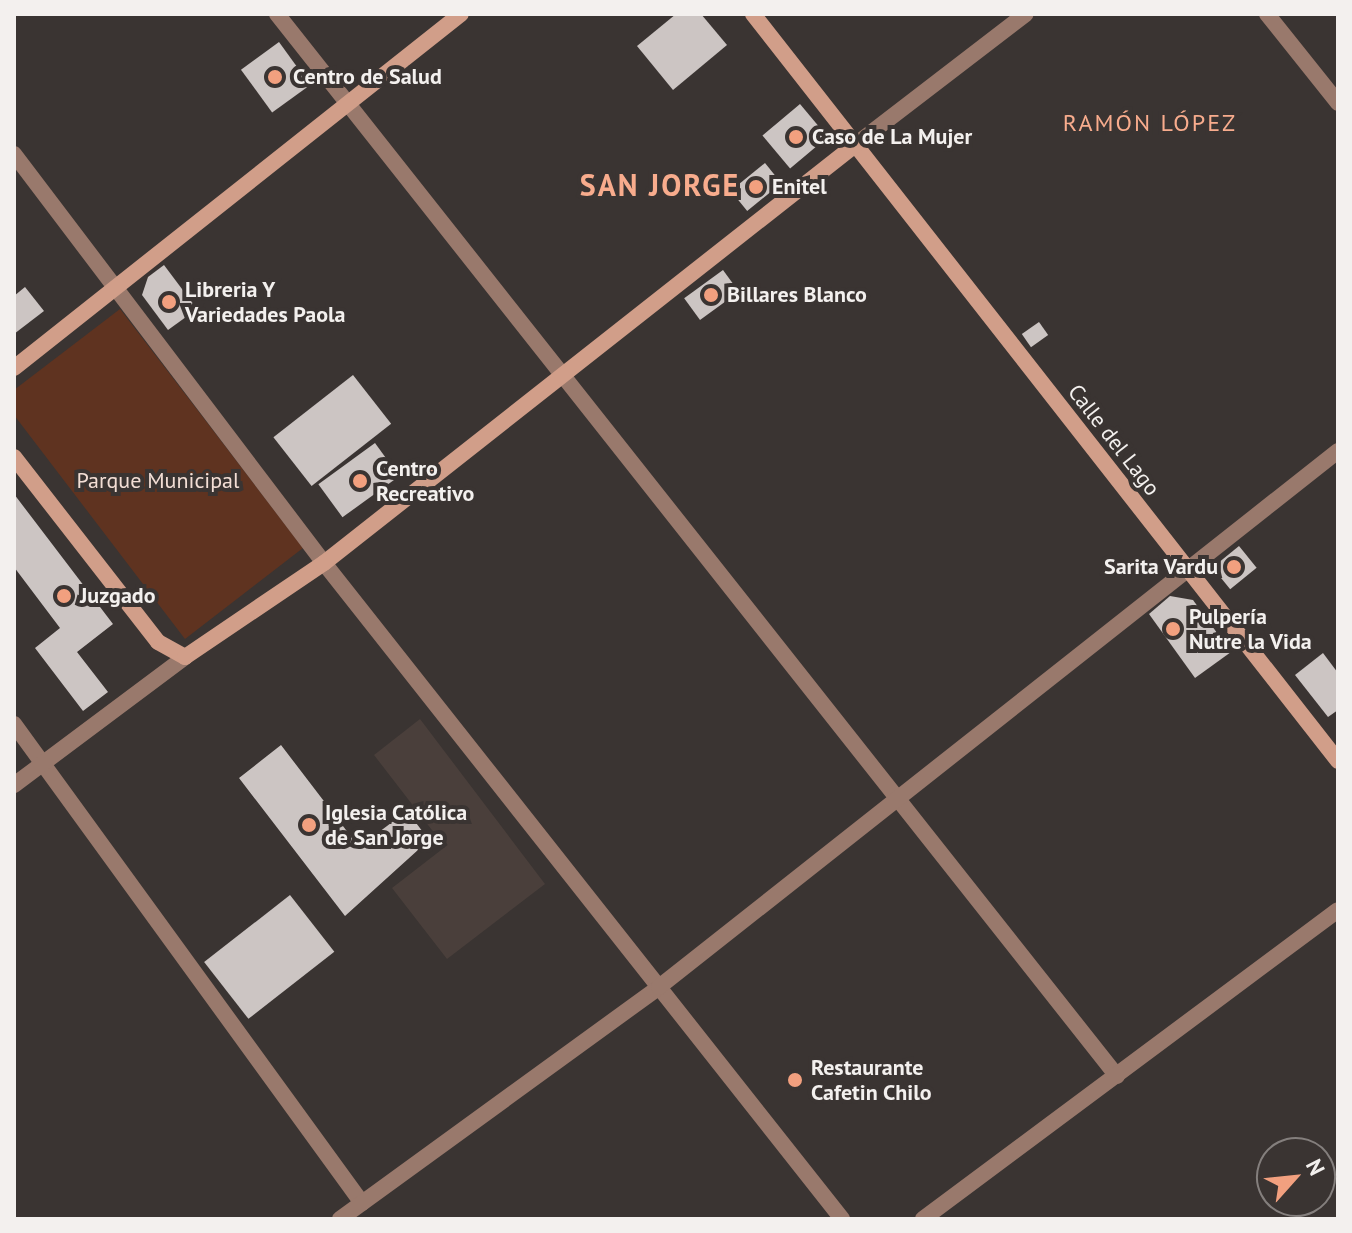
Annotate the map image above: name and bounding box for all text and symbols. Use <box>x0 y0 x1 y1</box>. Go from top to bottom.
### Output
place label: Centro de Salud <box>293 64 442 90</box>
marker: Centro de Salud <box>264 66 286 88</box>
district label: RAMÓN LÓPEZ <box>1063 109 1237 137</box>
place label: Caso de La Mujer <box>812 124 972 150</box>
marker: Caso de La Mujer <box>787 128 805 146</box>
district label: SAN JORGE <box>580 167 740 203</box>
place label: Enitel <box>772 174 827 200</box>
marker: Enitel <box>747 178 765 196</box>
place label: Libreria Y Variedades Paola <box>185 276 345 328</box>
place label: Billares Blanco <box>727 282 867 308</box>
marker: Billares Blanco <box>702 286 720 304</box>
marker: Libreria Y Variedades Paola <box>160 293 178 311</box>
street label: Calle del Lago <box>1062 379 1166 501</box>
place label: Centro Recreativo <box>376 455 474 506</box>
park label: Parque Municipal <box>77 468 239 494</box>
marker: Centro Recreativo <box>351 472 369 490</box>
place label: Sarita Vardu <box>1103 554 1218 580</box>
marker: Sarita Vardu <box>1225 558 1243 576</box>
place label: Juzgado <box>80 583 155 609</box>
marker: Juzgado <box>55 587 73 605</box>
place label: Pulpería Nutre la Vida <box>1189 603 1312 654</box>
marker: Pulpería Nutre la Vida <box>1164 620 1182 638</box>
place label: Iglesia Católica de San Jorge <box>325 799 468 850</box>
marker: Iglesia Católica de San Jorge <box>300 816 318 834</box>
place label: Restaurante Cafetin Chilo <box>811 1054 932 1106</box>
marker: Restaurante Cafetin Chilo <box>786 1071 804 1089</box>
north arrow <box>1256 1137 1336 1217</box>
text: N <box>1300 1154 1331 1180</box>

